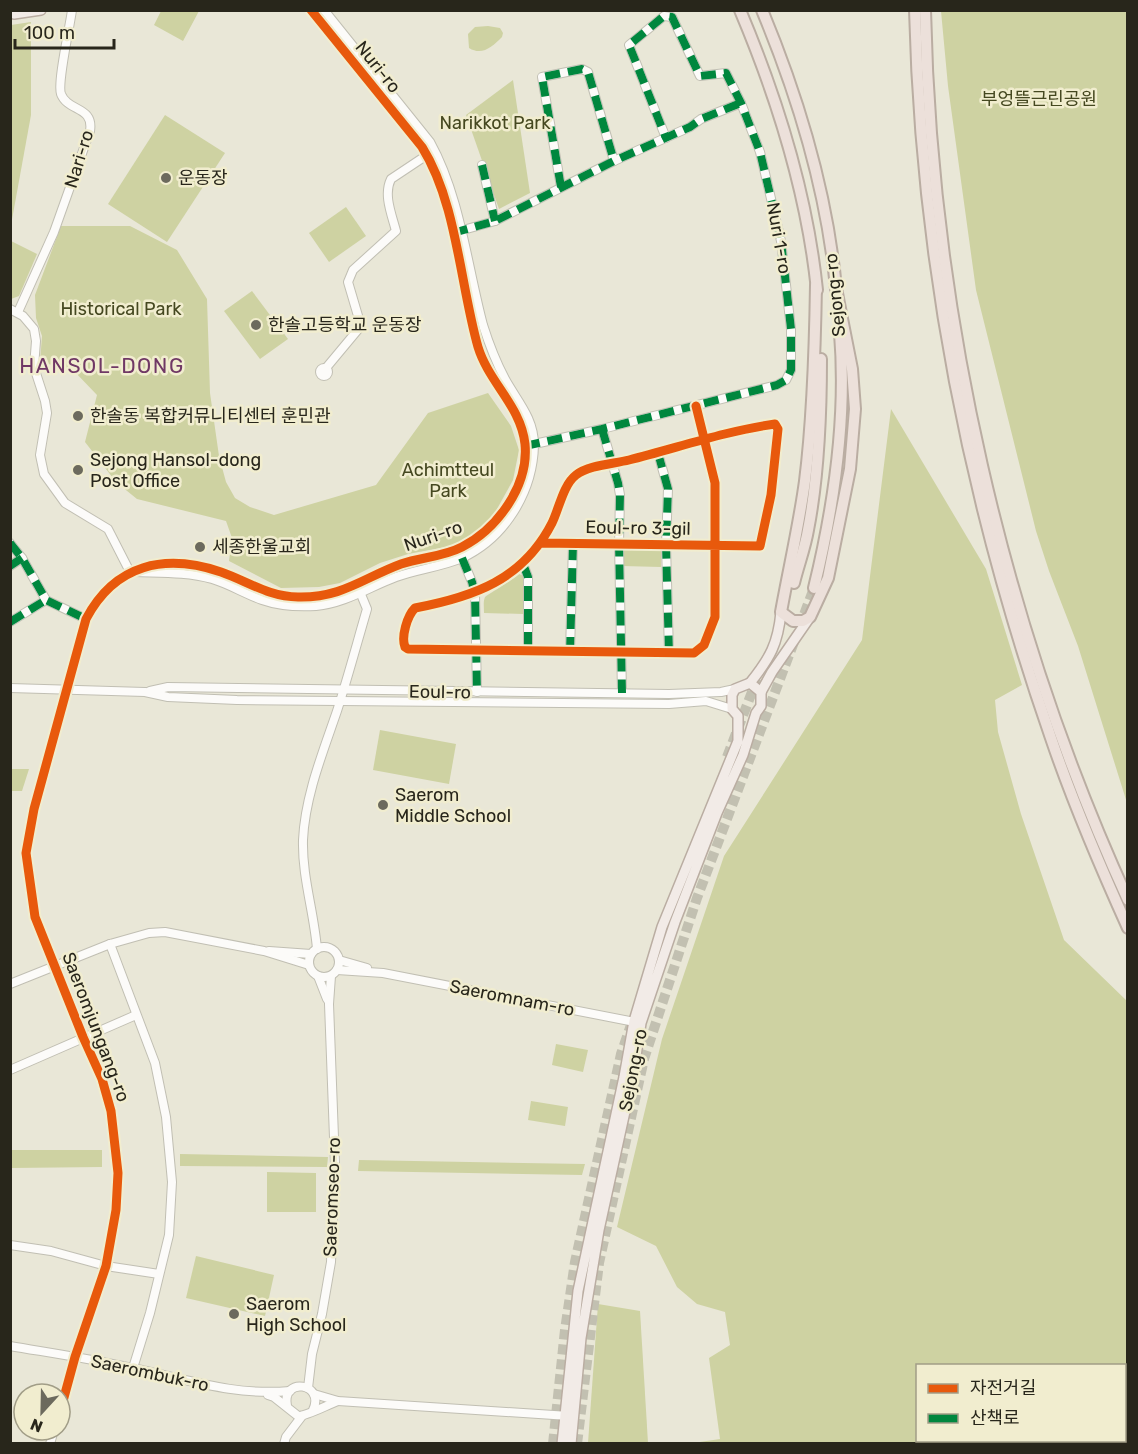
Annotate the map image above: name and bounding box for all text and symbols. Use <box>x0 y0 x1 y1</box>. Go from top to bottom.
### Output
scale bar <box>15 12 114 50</box>
text: 100 m <box>24 22 75 44</box>
street label: Nuri-ro <box>350 37 406 97</box>
park label: 부엉뜰근린공원 <box>981 88 1097 110</box>
park label: Narikkot Park <box>440 112 551 134</box>
street label: Nari-ro <box>60 127 98 191</box>
place label: 운동장 <box>178 167 228 189</box>
marker: 운동장 <box>159 171 173 185</box>
street label: Nuri 1-ro <box>762 200 796 276</box>
street label: Sejong-ro <box>820 252 850 338</box>
park label: Historical Park <box>60 298 182 320</box>
place label: 한솔고등학교 운동장 <box>268 314 421 336</box>
marker: 한솔고등학교 운동장 <box>249 318 263 332</box>
district label: HANSOL-DONG <box>19 353 185 378</box>
place label: 한솔동 복합커뮤니티센터 훈민관 <box>90 405 331 427</box>
marker: 한솔동 복합커뮤니티센터 훈민관 <box>71 409 85 423</box>
place label: Sejong Hansol-dong Post Office <box>90 449 261 492</box>
park label: Achimtteul Park <box>402 459 494 502</box>
marker: Sejong Hansol-dong Post Office <box>71 463 85 477</box>
street label: Nuri-ro <box>401 516 465 556</box>
street label: Eoul-ro 3-gil <box>585 516 691 540</box>
place label: 세종한울교회 <box>212 536 311 558</box>
marker: 세종한울교회 <box>193 540 207 554</box>
street label: Eoul-ro <box>409 680 471 704</box>
place label: Saerom Middle School <box>395 784 511 827</box>
marker: Saerom Middle School <box>376 798 390 812</box>
street label: Saeromjungang-ro <box>57 949 135 1105</box>
street label: Saeromnam-ro <box>448 975 576 1021</box>
street label: Sejong-ro <box>614 1027 652 1113</box>
street label: Saeromseo-ro <box>319 1137 345 1257</box>
place label: Saerom High School <box>246 1293 346 1336</box>
marker: Saerom High School <box>227 1307 241 1321</box>
street label: Saerombuk-ro <box>89 1350 211 1396</box>
legend <box>916 1364 1126 1442</box>
text: 자전거길 <box>970 1377 1036 1399</box>
north arrow <box>12 1382 72 1442</box>
text: 산책로 <box>970 1407 1020 1429</box>
text: N <box>28 1414 45 1436</box>

